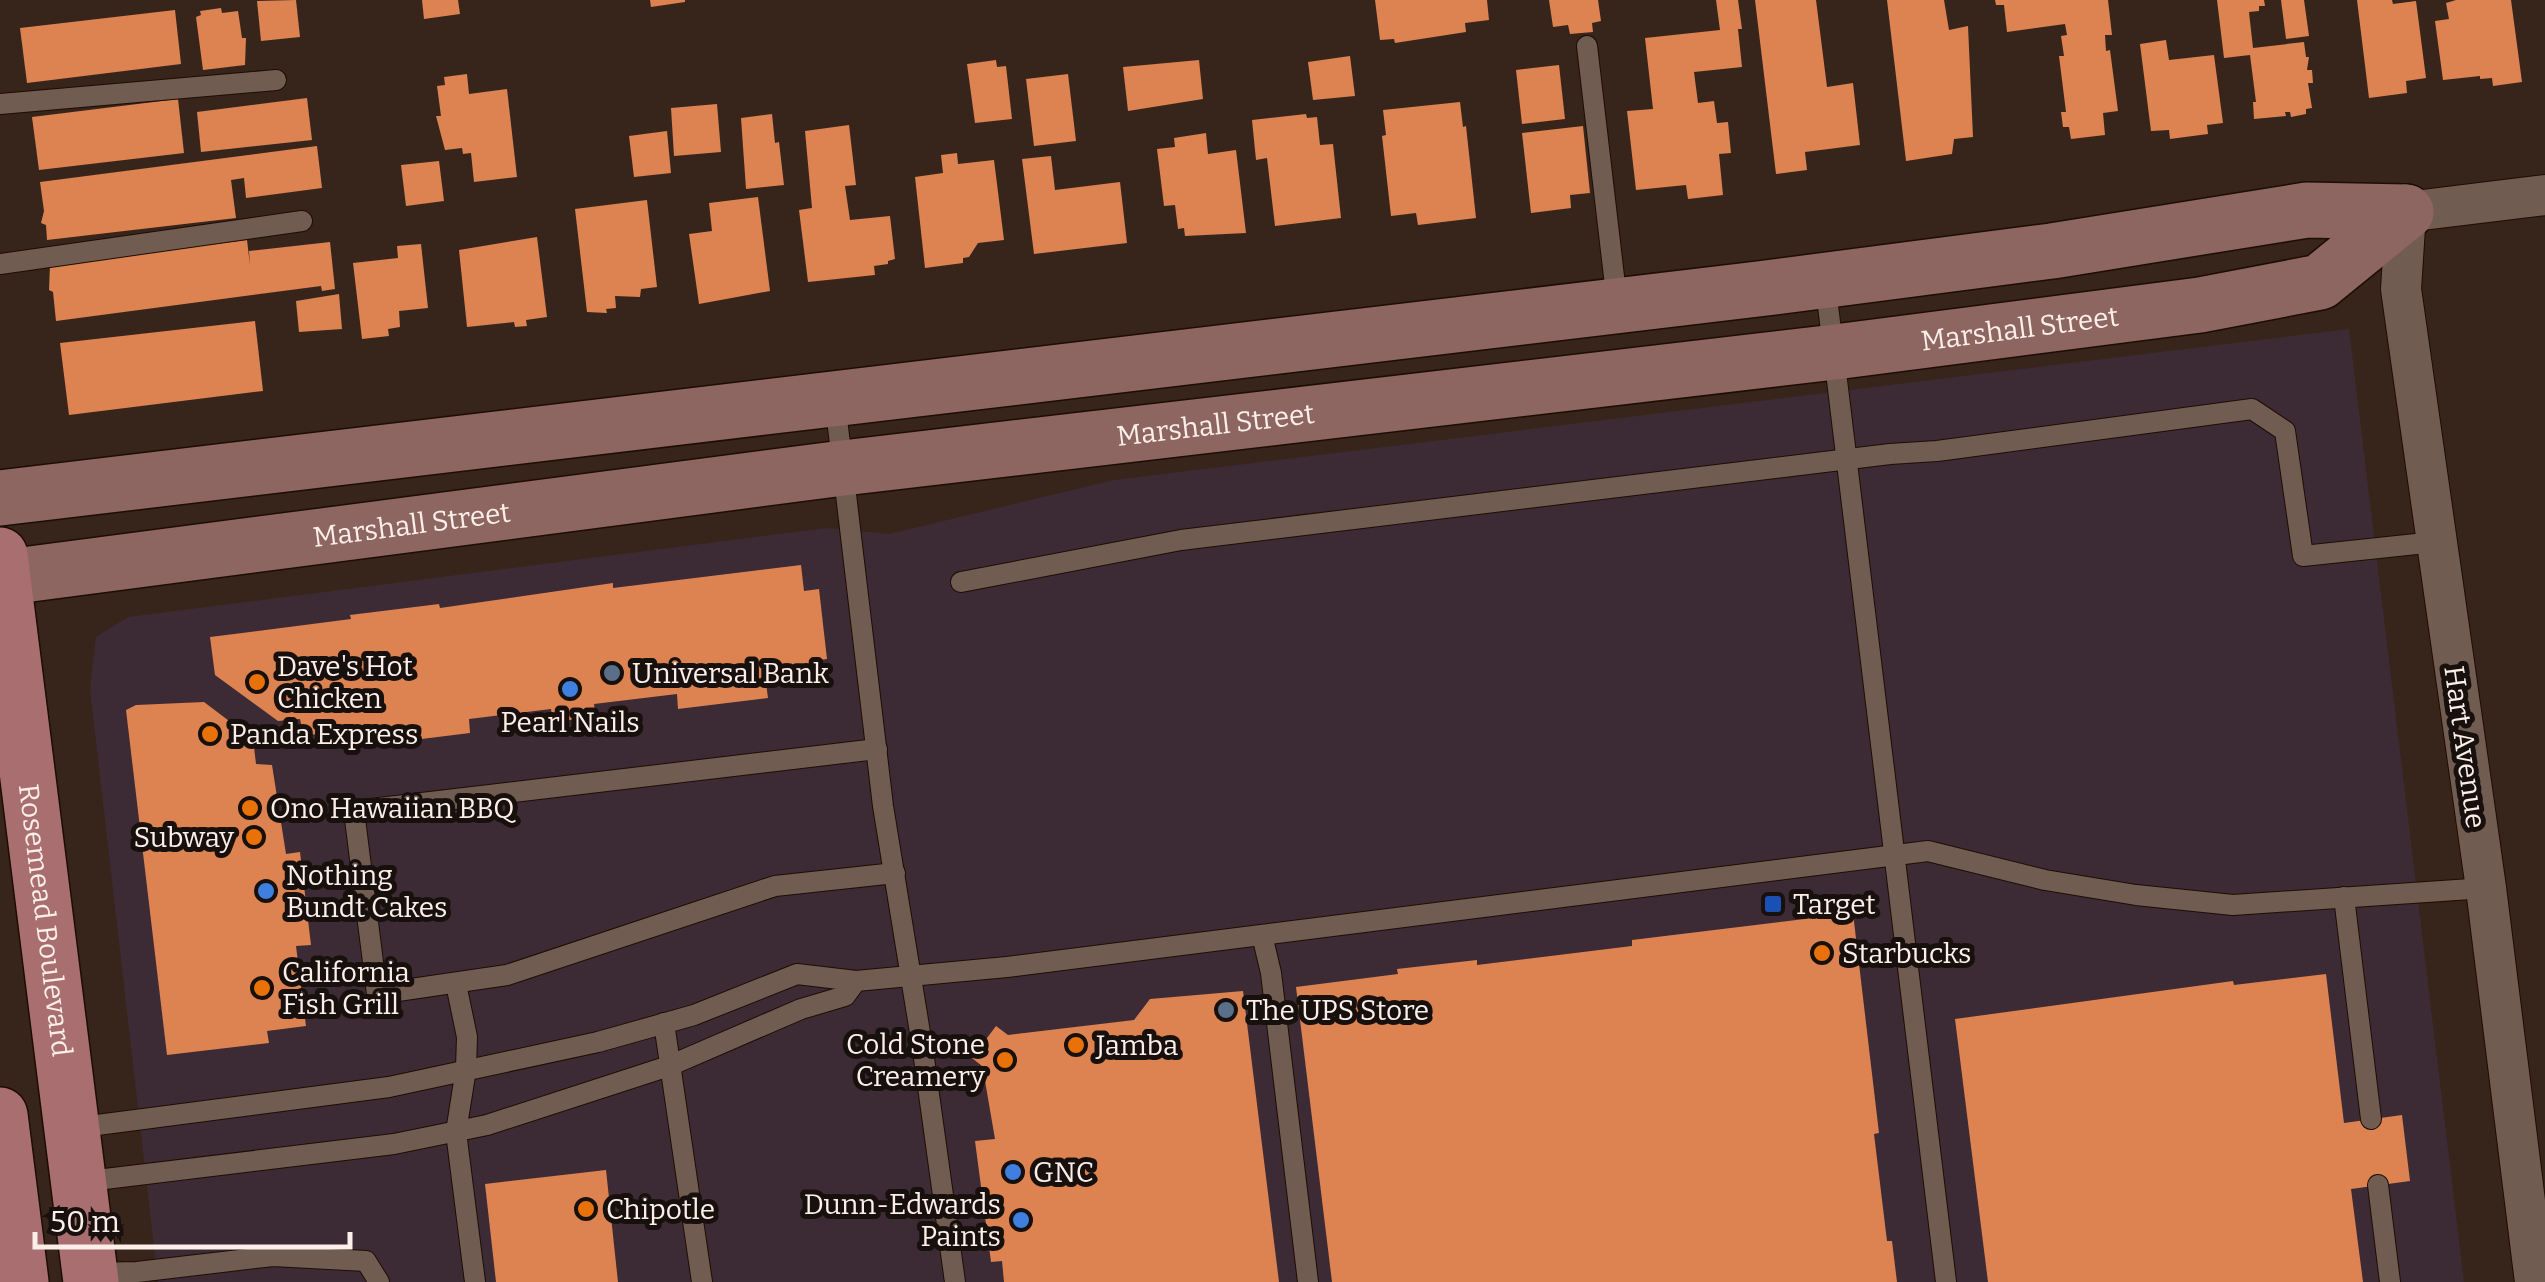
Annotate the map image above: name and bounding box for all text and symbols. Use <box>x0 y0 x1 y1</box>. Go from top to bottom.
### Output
street label: Marshall Street <box>1919 299 2120 357</box>
street label: Marshall Street <box>1115 397 1316 452</box>
street label: Marshall Street <box>311 495 512 554</box>
place label: Dave's Hot Chicken <box>277 650 413 715</box>
place label: Universal Bank <box>632 657 829 690</box>
marker: Universal Bank <box>601 662 623 684</box>
street label: Hart Avenue <box>2437 664 2493 830</box>
marker: Dave's Hot Chicken <box>246 671 268 693</box>
marker: Pearl Nails <box>559 678 581 700</box>
place label: Pearl Nails <box>500 706 640 739</box>
place label: Panda Express <box>230 718 418 751</box>
marker: Panda Express <box>199 723 221 745</box>
street label: Rosemead Boulevard <box>12 782 79 1058</box>
place label: Ono Hawaiian BBQ <box>270 792 516 825</box>
marker: Ono Hawaiian BBQ <box>239 797 261 819</box>
place label: Subway <box>133 821 234 854</box>
marker: Subway <box>243 826 265 848</box>
place label: Nothing Bundt Cakes <box>286 859 447 924</box>
marker: Nothing Bundt Cakes <box>255 880 277 902</box>
place label: Target <box>1793 888 1876 921</box>
marker: Target <box>1762 893 1784 915</box>
place label: Starbucks <box>1842 937 1971 970</box>
marker: Starbucks <box>1811 942 1833 964</box>
place label: California Fish Grill <box>282 956 410 1021</box>
marker: California Fish Grill <box>251 977 273 999</box>
place label: The UPS Store <box>1246 994 1429 1027</box>
marker: The UPS Store <box>1215 999 1237 1021</box>
place label: Cold Stone Creamery <box>846 1028 985 1093</box>
place label: Jamba <box>1095 1029 1178 1062</box>
marker: Jamba <box>1065 1034 1087 1056</box>
marker: Cold Stone Creamery <box>994 1049 1016 1071</box>
place label: GNC <box>1033 1156 1094 1189</box>
marker: GNC <box>1002 1161 1024 1183</box>
scale bar <box>35 1187 350 1249</box>
place label: Dunn-Edwards Paints <box>804 1188 1001 1253</box>
place label: Chipotle <box>606 1193 715 1226</box>
marker: Chipotle <box>575 1198 597 1220</box>
text: 50 m <box>50 1204 120 1240</box>
marker: Dunn-Edwards Paints <box>1010 1209 1032 1231</box>

